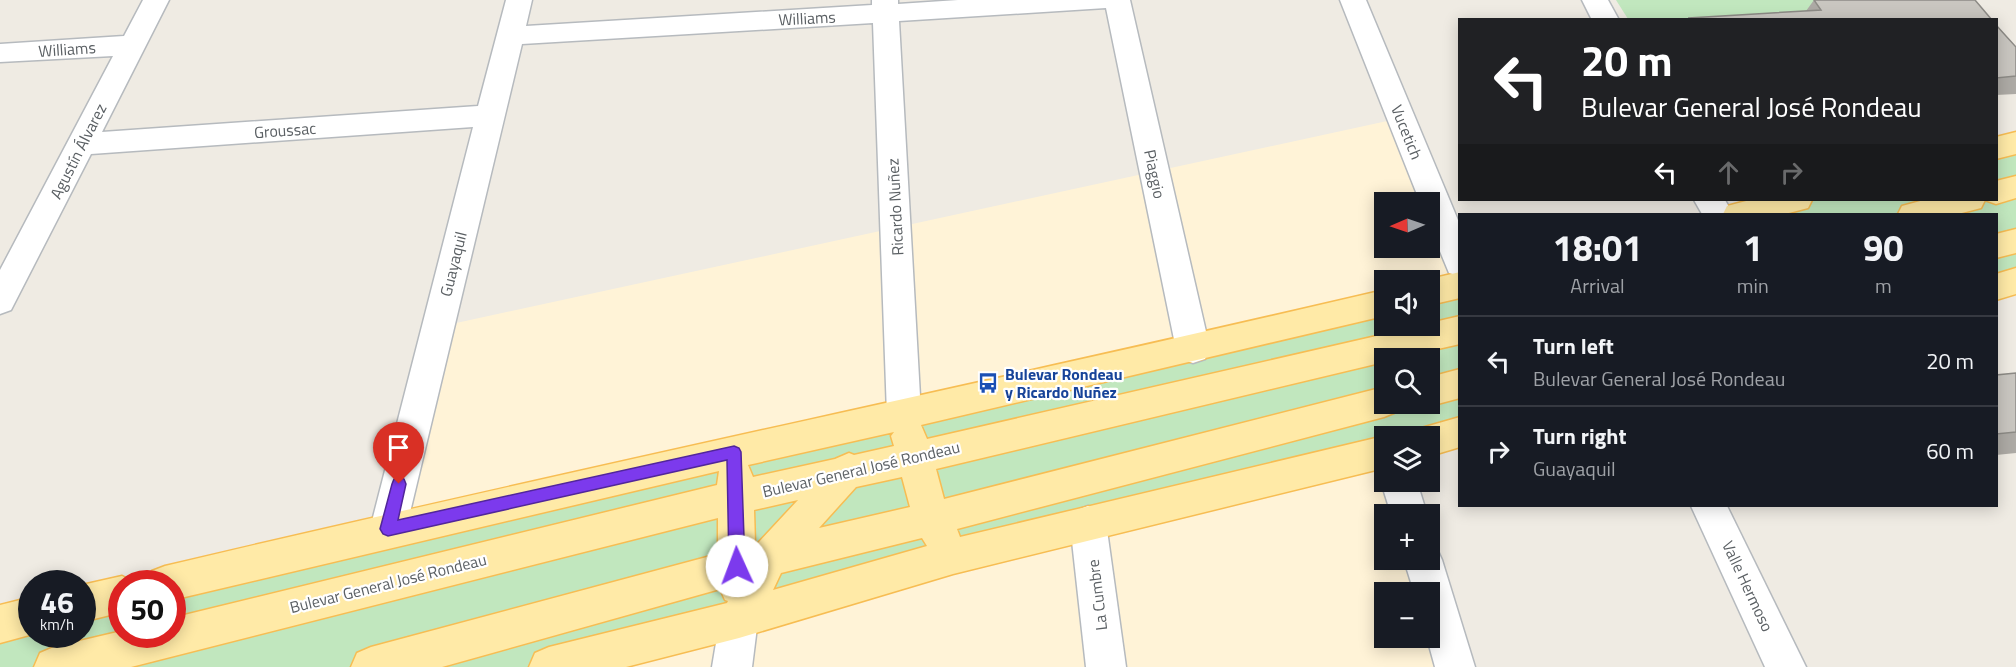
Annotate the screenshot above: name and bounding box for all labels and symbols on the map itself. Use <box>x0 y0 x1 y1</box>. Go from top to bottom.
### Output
street label: Williams <box>778 5 836 31</box>
street label: Williams <box>38 35 96 63</box>
street label: Agustín Álvarez <box>44 99 112 203</box>
street label: Vucetich <box>1385 101 1429 163</box>
street label: Groussac <box>253 116 317 144</box>
street label: Piaggio <box>1138 147 1172 201</box>
street label: Ricardo Nuñez <box>880 158 910 256</box>
north arrow <box>1374 192 1440 258</box>
street label: Guayaquil <box>433 229 473 299</box>
place label: Bulevar Rondeau y Ricardo Nuñez <box>1005 362 1123 404</box>
bus stop icon: Bulevar Rondeau y Ricardo Nuñez <box>976 371 1000 395</box>
pin <box>373 422 424 484</box>
street label: Bulevar General José Rondeau <box>760 435 962 503</box>
position arrow <box>705 534 769 598</box>
street label: Valle Hermoso <box>1716 537 1780 635</box>
street label: Bulevar General José Rondeau <box>287 547 489 619</box>
street label: La Cumbre <box>1081 558 1113 632</box>
speed limit sign: 50 <box>108 570 186 648</box>

